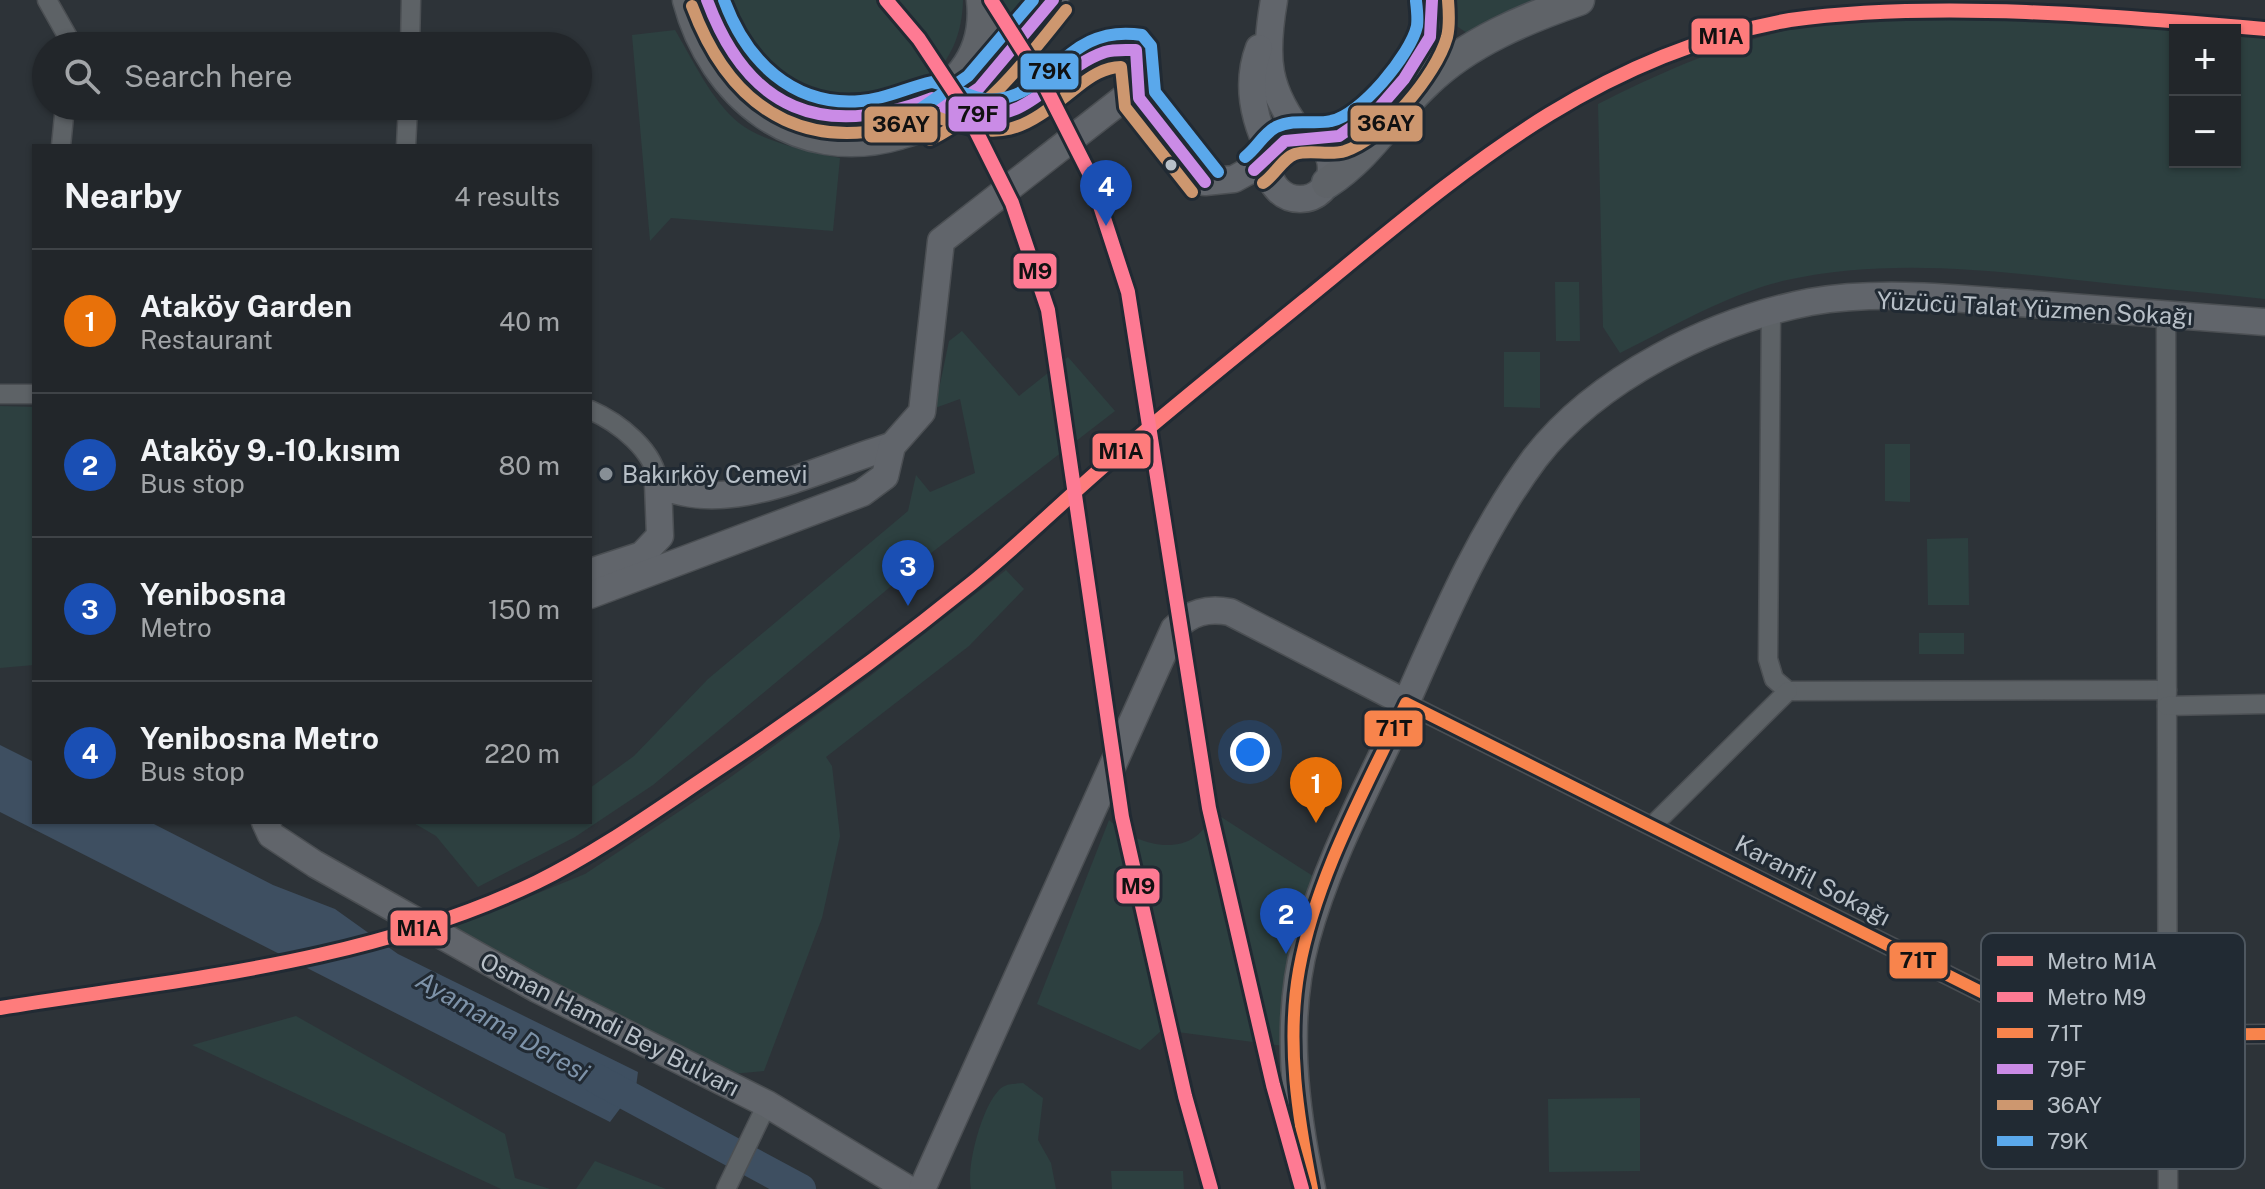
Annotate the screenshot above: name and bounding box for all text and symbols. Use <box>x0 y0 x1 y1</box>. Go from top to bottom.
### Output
line badge: M1A <box>1690 17 1751 56</box>
text: M1A <box>1698 23 1744 49</box>
map controls <box>2169 24 2241 168</box>
button: + <box>2169 24 2241 96</box>
search box <box>32 32 592 120</box>
line badge: 79K <box>1019 52 1080 91</box>
icon: search <box>60 54 104 98</box>
text: Search here <box>124 58 292 94</box>
text: 79K <box>1028 58 1072 84</box>
line badge: 79F <box>947 95 1008 133</box>
button: − <box>2169 96 2241 168</box>
text: 79F <box>957 101 999 127</box>
line badge: 36AY <box>1349 104 1424 143</box>
line badge: 36AY <box>863 105 939 144</box>
text: 36AY <box>1357 110 1415 136</box>
text: 36AY <box>872 111 930 137</box>
unlabelled marker <box>1163 157 1179 173</box>
pin: 4 <box>1080 160 1132 226</box>
text: Nearby <box>64 176 182 216</box>
text: 4 results <box>454 181 560 212</box>
line badge: M9 <box>1012 252 1058 290</box>
text: M9 <box>1018 258 1052 284</box>
street label: Yüzücü Talat Yüzmen Sokağı <box>1876 286 2194 330</box>
text: Ataköy Garden <box>140 288 352 324</box>
text: 1 <box>84 306 96 337</box>
text: 40 m <box>499 306 560 337</box>
text: Restaurant <box>140 324 273 355</box>
text: Ataköy 9.-10.kısım <box>140 432 401 468</box>
line badge: M1A <box>1091 432 1152 470</box>
text: M1A <box>1098 438 1144 464</box>
text: 2 <box>82 450 98 481</box>
text: 80 m <box>499 450 560 481</box>
place label: Bakırköy Cemevi <box>622 460 807 488</box>
marker: Bakırköy Cemevi <box>597 465 615 483</box>
text: Bus stop <box>140 468 245 499</box>
pin: 3 <box>882 540 934 606</box>
text: Yenibosna <box>140 576 286 612</box>
text: 3 <box>81 594 99 625</box>
text: 150 m <box>488 594 560 625</box>
text: Metro <box>140 612 212 643</box>
line badge: 71T <box>1363 709 1424 748</box>
text: 71T <box>1376 715 1413 741</box>
text: Yenibosna Metro <box>140 720 379 756</box>
your location <box>1230 732 1270 772</box>
text: 4 <box>81 738 99 769</box>
text: 220 m <box>484 738 560 769</box>
text: Bus stop <box>140 756 245 787</box>
pin: 1 <box>1290 757 1342 823</box>
street label: Karanfil Sokağı <box>1731 829 1895 931</box>
line badge: M9 <box>1115 867 1161 905</box>
text: M9 <box>1121 873 1155 899</box>
pin: 2 <box>1260 888 1312 954</box>
line badge: M1A <box>389 909 449 947</box>
text: M1A <box>396 915 442 941</box>
legend <box>1981 933 2245 1169</box>
line badge: 71T <box>1888 941 1949 980</box>
street label: Osman Hamdi Bey Bulvarı <box>476 946 744 1102</box>
text: 71T <box>1900 947 1937 973</box>
text: Metro M1A <box>2047 948 2157 974</box>
water label: Ayamama Deresi <box>411 964 595 1088</box>
text: Metro M9 <box>2047 984 2146 1010</box>
text: 71T <box>2047 1020 2083 1046</box>
text: 79F <box>2047 1056 2087 1082</box>
text: 36AY <box>2047 1092 2102 1118</box>
text: 79K <box>2047 1128 2089 1154</box>

